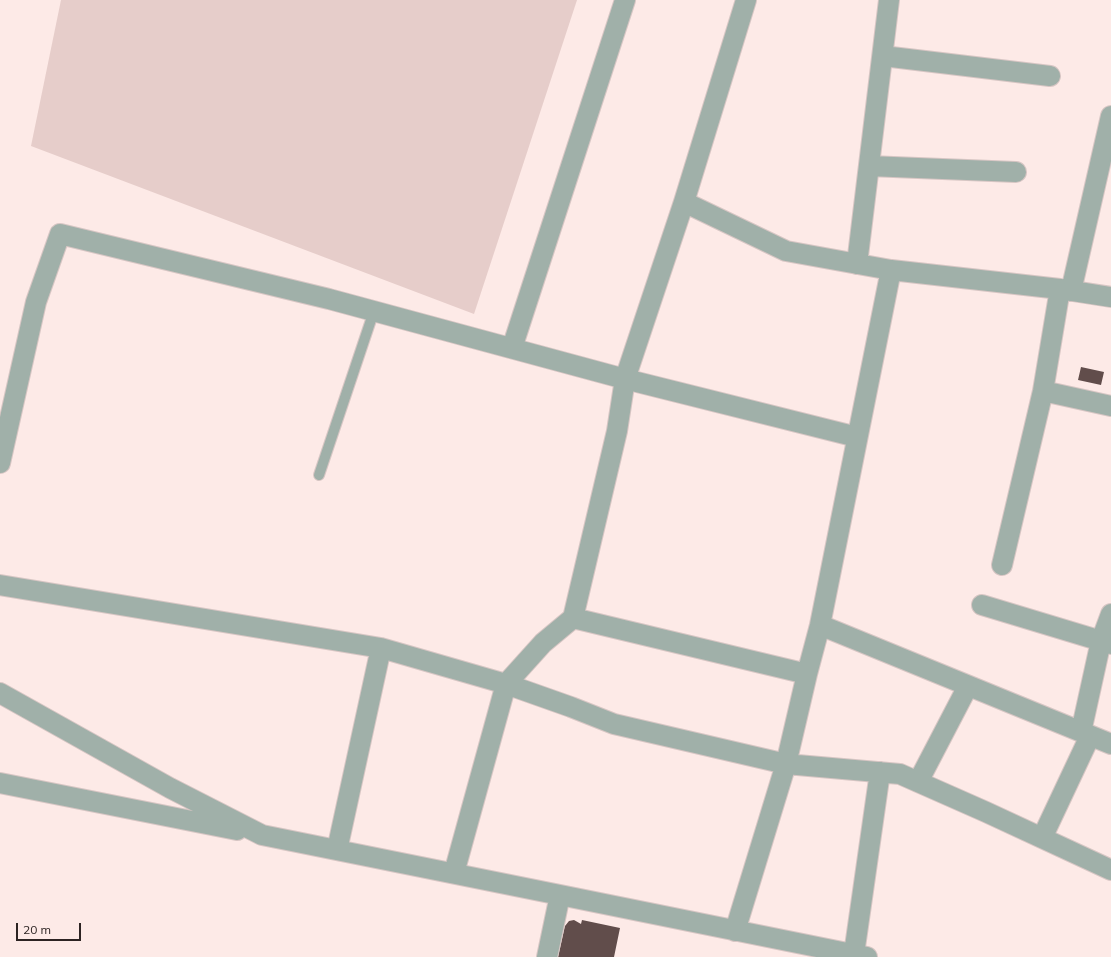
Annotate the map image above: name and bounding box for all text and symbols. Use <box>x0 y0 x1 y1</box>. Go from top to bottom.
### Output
scale bar <box>18 915 83 941</box>
text: 20 m <box>23 922 51 937</box>

